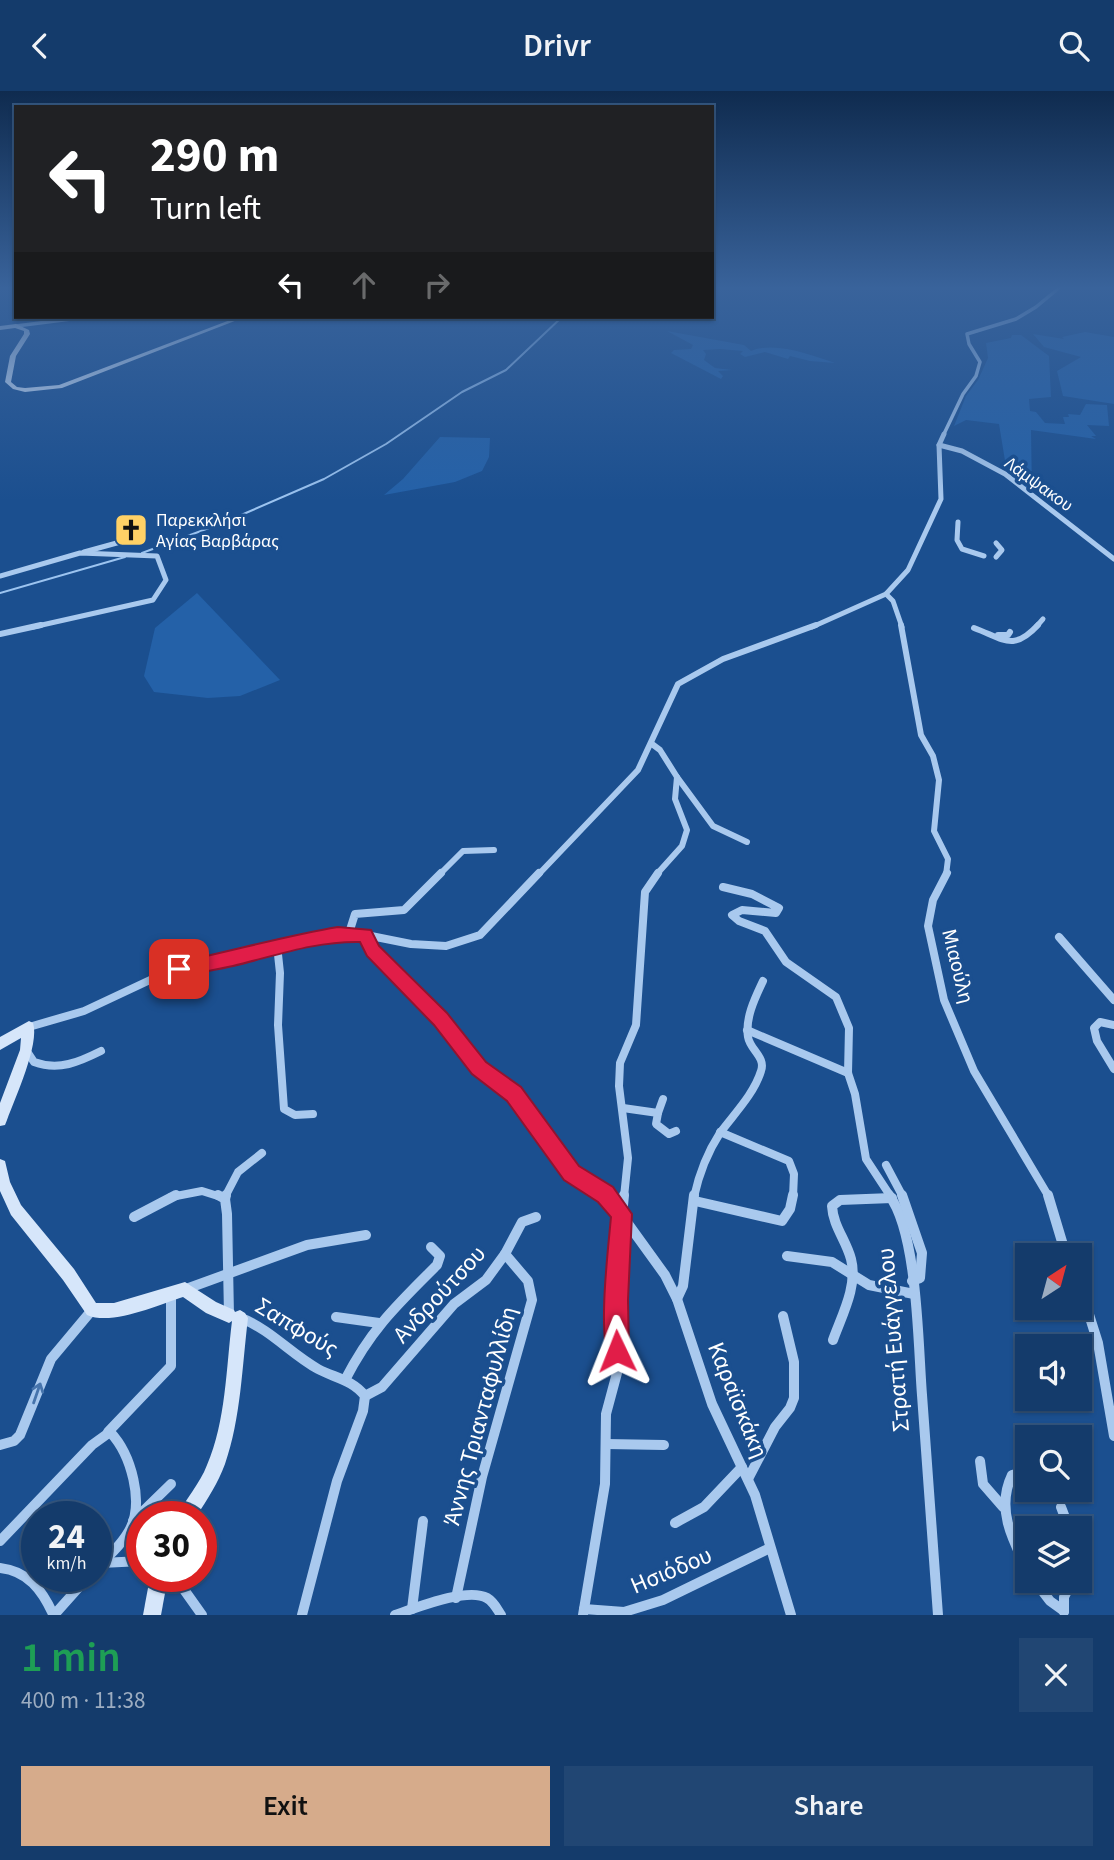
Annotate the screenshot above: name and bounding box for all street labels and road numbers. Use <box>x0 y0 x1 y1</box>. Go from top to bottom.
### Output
street label: Λάμψακου <box>999 451 1078 518</box>
street label: Μιαούλη <box>934 926 982 1006</box>
street label: Ανδρούτσου <box>385 1237 494 1351</box>
street label: Στρατή Ευάγγελου <box>868 1246 919 1433</box>
street label: Σαπφούς <box>248 1289 345 1366</box>
street label: Άννης Τριανταφυλλίδη <box>434 1303 527 1530</box>
street label: Καραϊσκάκη <box>698 1337 777 1464</box>
street label: Ησιόδου <box>625 1538 717 1603</box>

